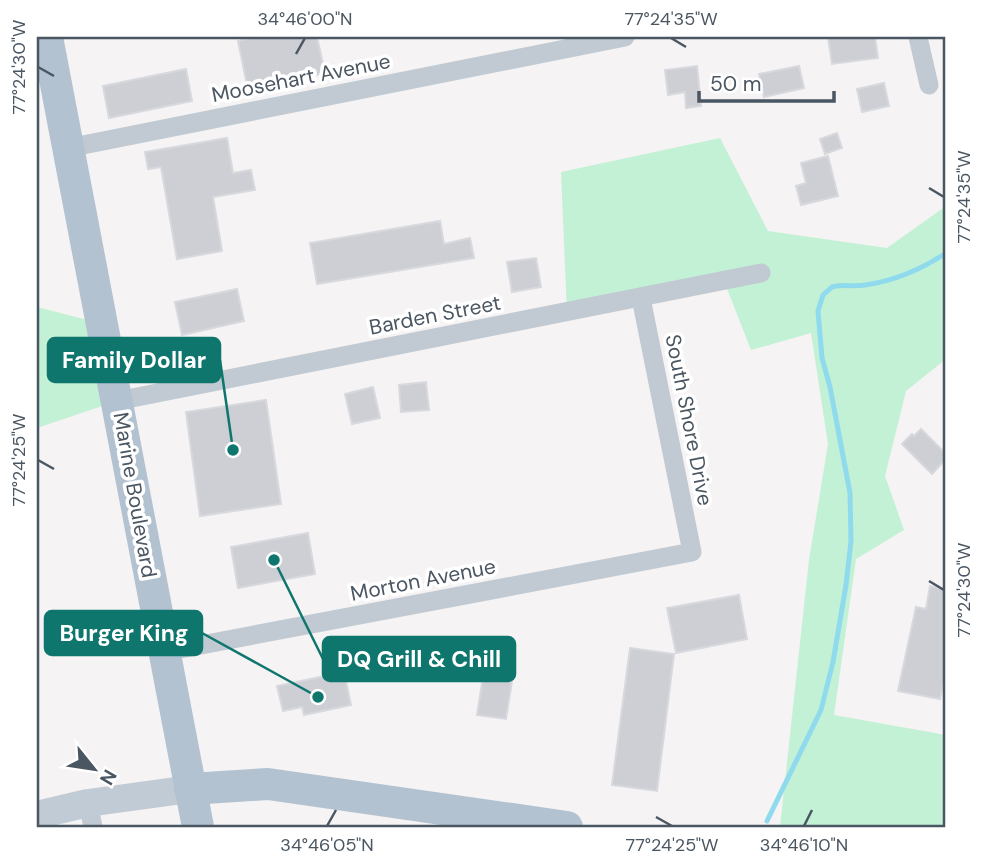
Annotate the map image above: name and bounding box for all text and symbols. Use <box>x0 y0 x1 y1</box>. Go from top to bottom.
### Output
text: 34°46'00"N <box>257 7 353 31</box>
text: 77°24'35"W <box>624 7 718 31</box>
text: 77°24'30"W <box>7 20 31 114</box>
street label: Moosehart Avenue <box>209 47 393 109</box>
scale bar <box>699 60 834 104</box>
text: 50 m <box>710 70 761 98</box>
text: 77°24'35"W <box>952 150 976 244</box>
street label: Barden Street <box>367 288 503 342</box>
street label: South Shore Drive <box>659 332 719 508</box>
callout: Family Dollar <box>48 338 220 382</box>
text: Family Dollar <box>62 345 206 375</box>
street label: Marine Boulevard <box>107 410 163 580</box>
text: 77°24'25"W <box>7 414 31 506</box>
text: 77°24'30"W <box>952 543 976 637</box>
street label: Morton Avenue <box>348 552 498 608</box>
callout: Burger King <box>45 611 202 655</box>
text: Burger King <box>59 618 189 648</box>
callout: DQ Grill & Chill <box>323 637 515 681</box>
text: DQ Grill & Chill <box>337 644 501 674</box>
north arrow <box>60 734 130 804</box>
text: N <box>94 765 123 790</box>
text: 34°46'05"N <box>280 833 374 857</box>
text: 77°24'25"W <box>626 833 718 857</box>
text: 34°46'10"N <box>760 833 848 857</box>

